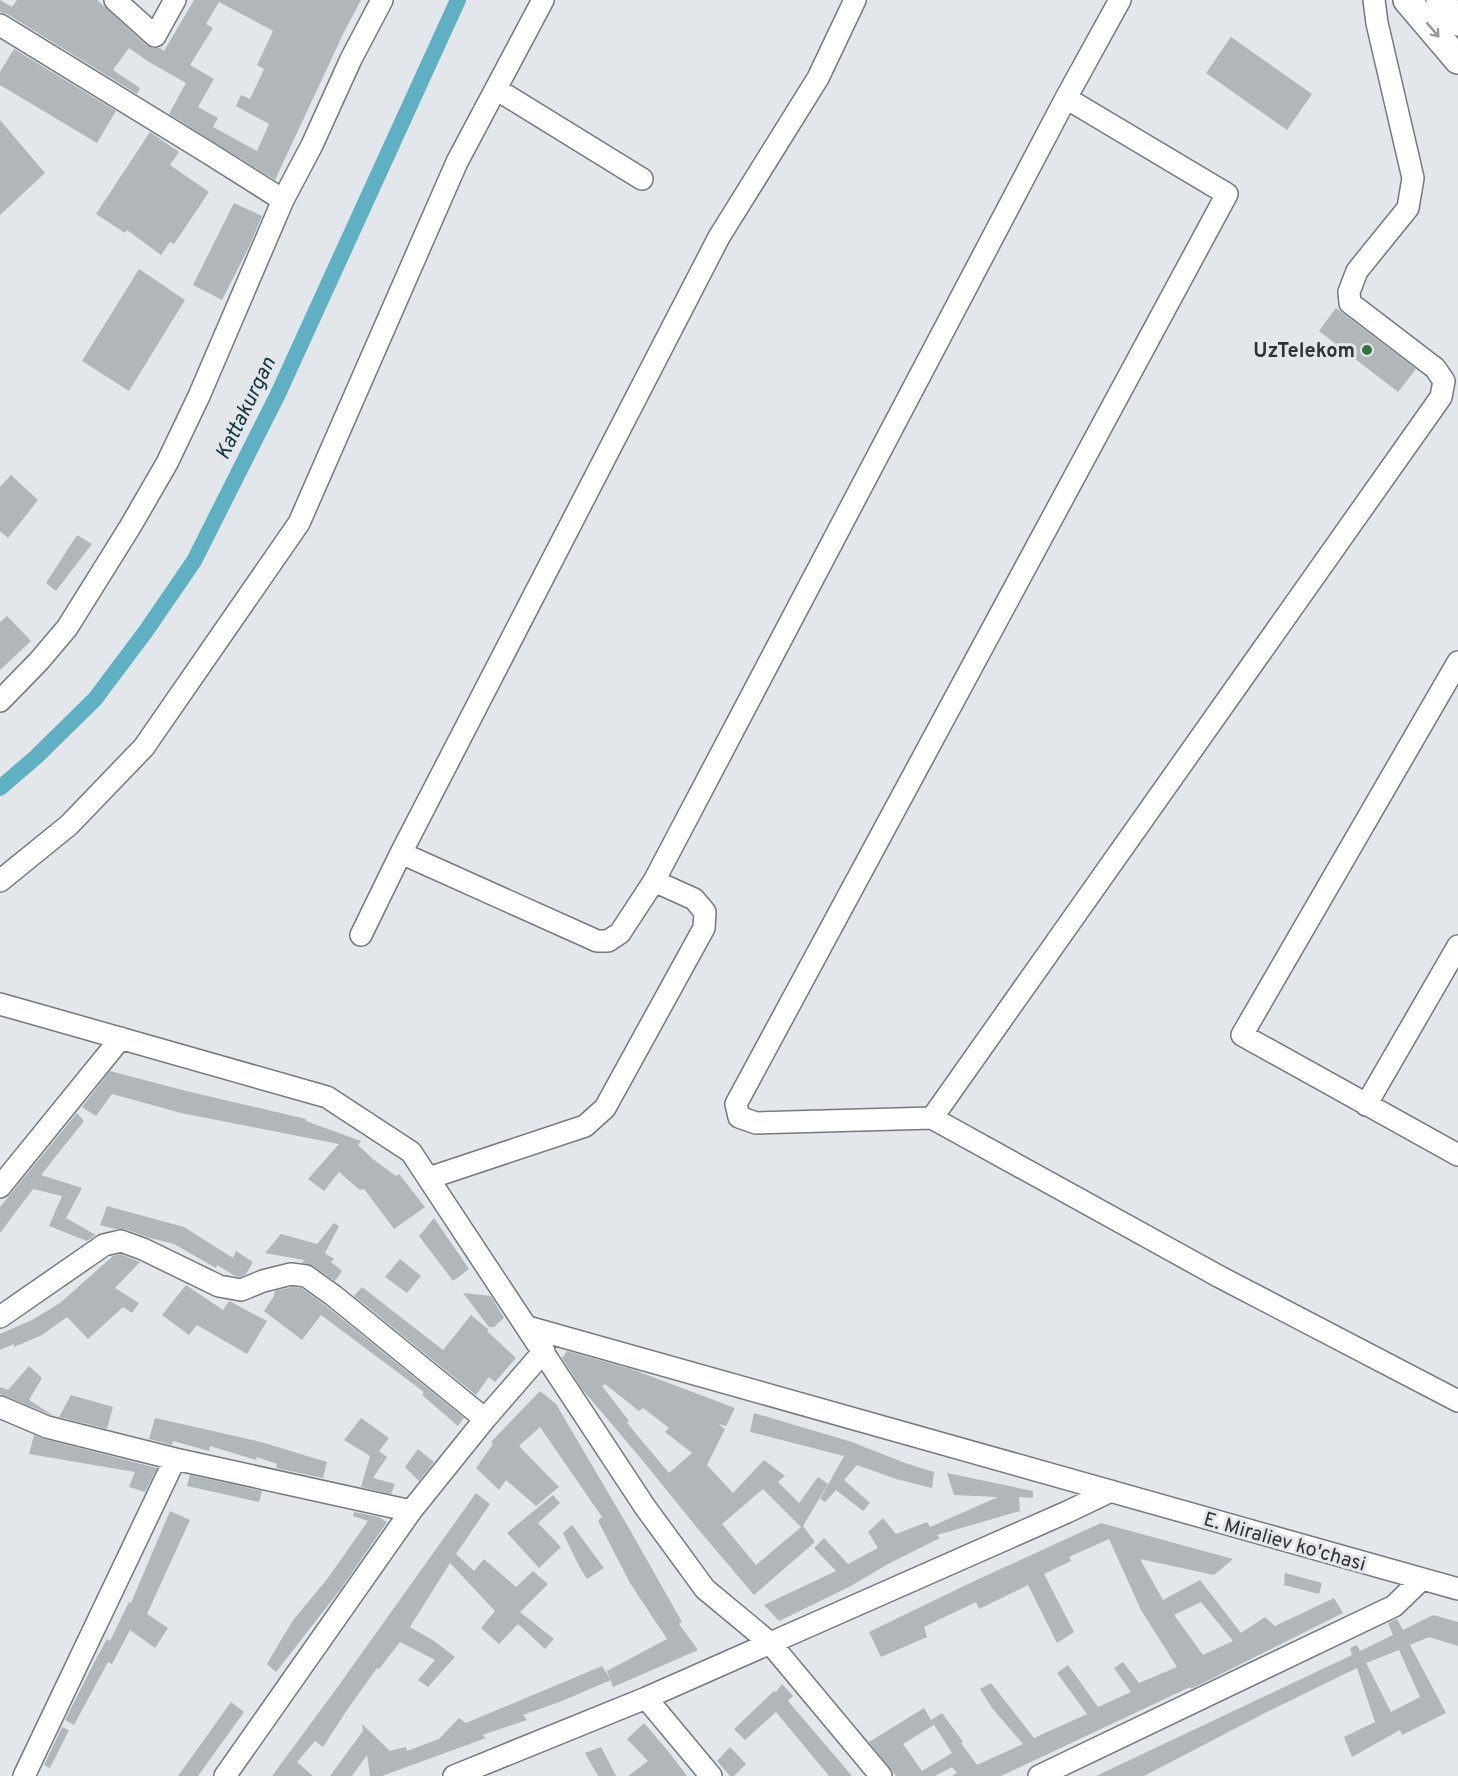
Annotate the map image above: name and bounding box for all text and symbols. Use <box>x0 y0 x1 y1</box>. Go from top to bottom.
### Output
one-way arrow <box>1426 22 1439 38</box>
place label: UzTelekom <box>1253 339 1355 365</box>
marker: UzTelekom <box>1360 343 1374 357</box>
water label: Kattakurgan <box>210 352 283 465</box>
street label: E. Miraliev ko'chasi <box>1200 1507 1369 1579</box>

